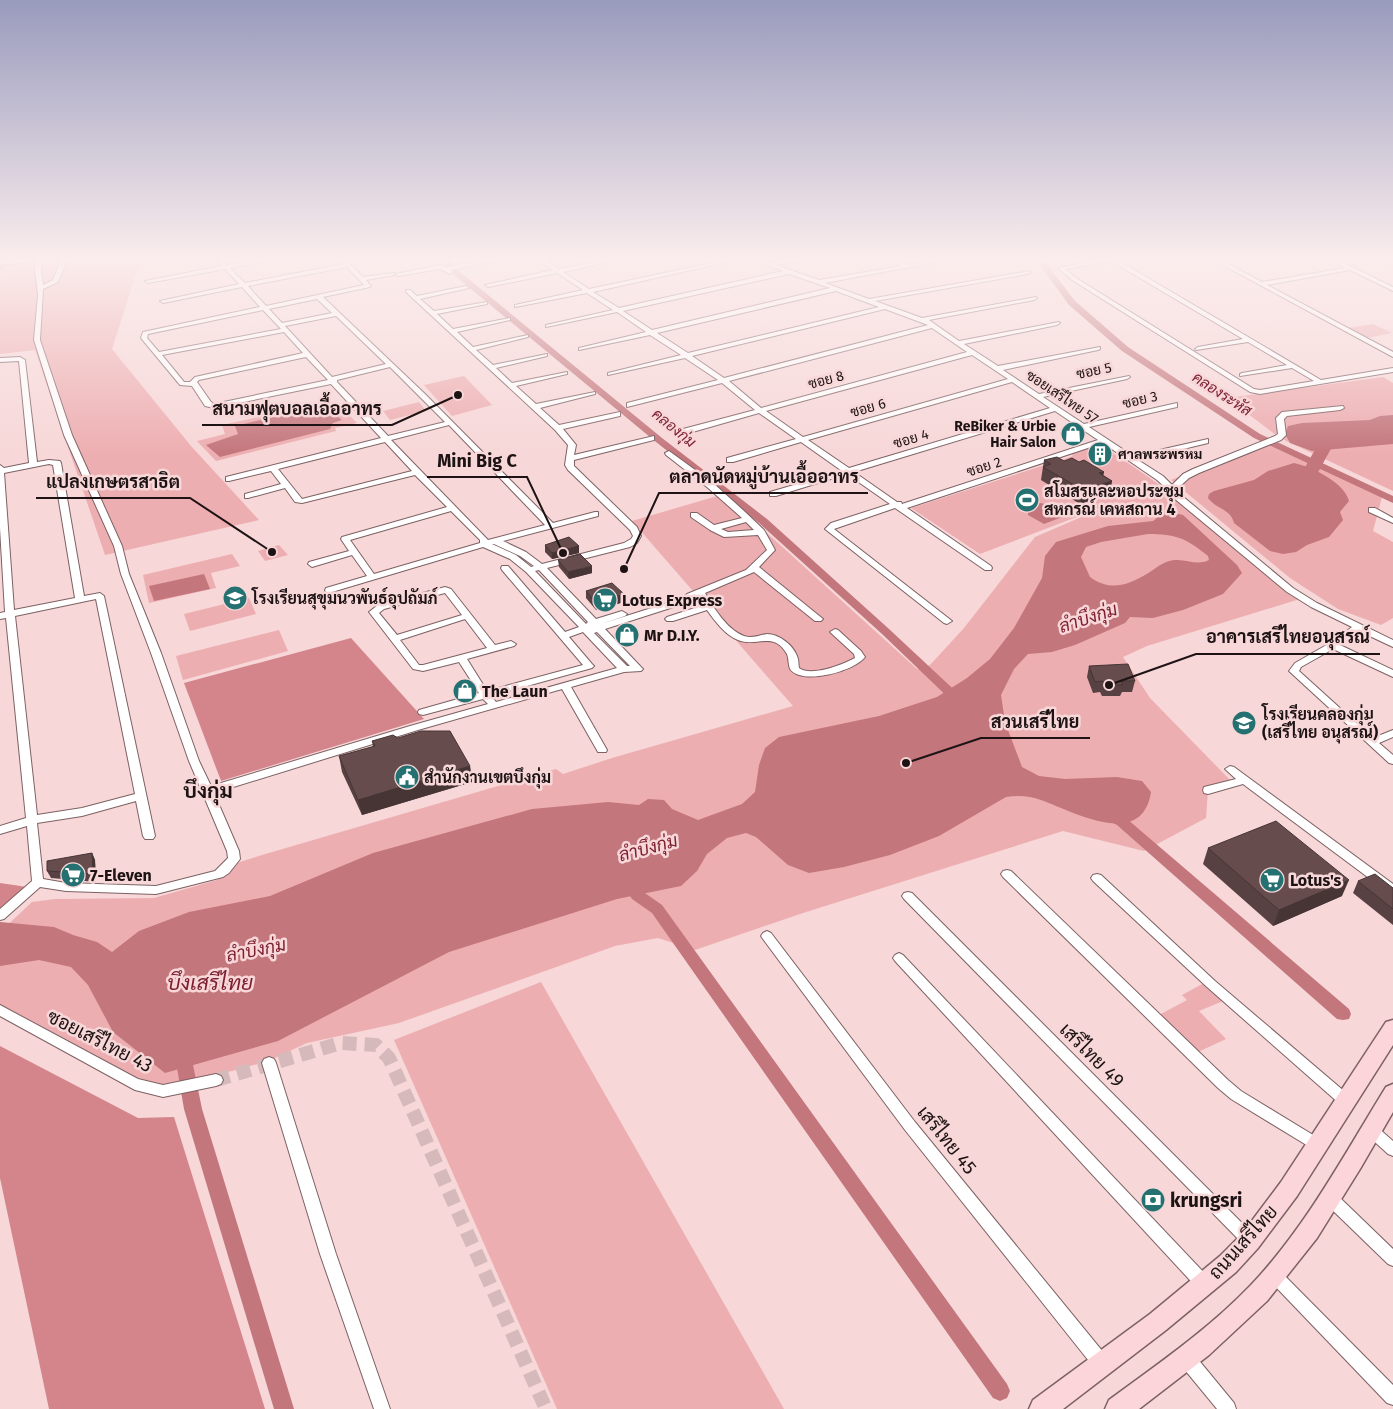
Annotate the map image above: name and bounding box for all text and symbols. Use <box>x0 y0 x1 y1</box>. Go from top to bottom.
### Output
street label: ซอย 5 <box>1075 359 1113 383</box>
street label: ซอยเสรีไทย 57 <box>1023 366 1102 427</box>
street label: ซอย 8 <box>806 367 846 393</box>
water label: คลองระหัส <box>1189 368 1256 420</box>
street label: ซอย 3 <box>1121 388 1159 412</box>
callout: สนามฟุตบอลเอื้ออาทร <box>202 392 392 425</box>
text: สนามฟุตบอลเอื้ออาทร <box>212 392 382 423</box>
street label: ซอย 6 <box>848 395 888 421</box>
water label: คลองกุ่ม <box>647 404 700 453</box>
place label: ReBiker & Urbie Hair Salon <box>954 418 1056 451</box>
shop icon: ReBiker & Urbie Hair Salon <box>1060 421 1086 447</box>
street label: ซอย 4 <box>891 425 931 452</box>
building icon: ศาลพระพรหม <box>1087 441 1113 467</box>
callout: Mini Big C <box>427 444 527 477</box>
place label: ศาลพระพรหม <box>1118 446 1202 463</box>
text: Mini Big C <box>437 450 517 472</box>
street label: ซอย 2 <box>964 453 1004 481</box>
callout: ตลาดนัดหมู่บ้านเอื้ออาทร <box>659 460 868 493</box>
text: ตลาดนัดหมู่บ้านเอื้ออาทร <box>669 460 859 490</box>
callout: แปลงเกษตรสาธิต <box>36 465 190 498</box>
text: แปลงเกษตรสาธิต <box>46 470 180 493</box>
place label: สโมสรและหอประชุม สหกรณ์ เคหสถาน 4 <box>1044 480 1184 519</box>
sports icon: สโมสรและหอประชุม สหกรณ์ เคหสถาน 4 <box>1014 487 1040 513</box>
school or university icon: โรงเรียนสุขุมนวพันธ์อุปถัมภ์ <box>222 585 248 611</box>
place label: โรงเรียนสุขุมนวพันธ์อุปถัมภ์ <box>251 587 438 610</box>
supermarket icon: Lotus Express <box>592 587 618 613</box>
place label: Lotus Express <box>622 591 723 610</box>
water label: ลำบึงกุ่ม <box>1056 597 1120 639</box>
callout: อาคารเสรีไทยอนุสรณ์ <box>1196 621 1380 654</box>
shop icon: Mr D.I.Y. <box>614 622 640 648</box>
text: อาคารเสรีไทยอนุสรณ์ <box>1206 624 1371 651</box>
place label: Mr D.I.Y. <box>644 626 700 645</box>
shop icon: The Laun <box>452 678 478 704</box>
place label: The Laun <box>482 682 548 701</box>
place label: โรงเรียนคลองกุ่ม (เสรีไทย อนุสรณ์) <box>1261 703 1378 744</box>
callout: สวนเสรีไทย <box>981 705 1090 738</box>
text: สวนเสรีไทย <box>991 709 1079 733</box>
school or university icon: โรงเรียนคลองกุ่ม (เสรีไทย อนุสรณ์) <box>1231 710 1257 736</box>
public building icon: สำนักงานเขตบึงกุ่ม <box>394 764 420 790</box>
place label: สำนักงานเขตบึงกุ่ม <box>424 767 551 789</box>
district label: บึงกุ่ม <box>183 778 233 806</box>
water label: ลำบึงกุ่ม <box>616 829 680 867</box>
supermarket icon: 7-Eleven <box>60 862 86 888</box>
place label: 7-Eleven <box>90 866 152 885</box>
supermarket icon: Lotus's <box>1259 867 1285 893</box>
place label: Lotus's <box>1290 871 1342 890</box>
water label: ลำบึงกุ่ม <box>224 932 288 968</box>
water label: บึงเสรีไทย <box>167 970 253 996</box>
street label: ซอยเสรีไทย 43 <box>44 1004 157 1077</box>
street label: เสรีไทย 49 <box>1055 1017 1130 1092</box>
street label: เสรีไทย 45 <box>912 1101 982 1179</box>
bank icon: krungsri <box>1140 1187 1166 1213</box>
place label: krungsri <box>1170 1189 1242 1212</box>
street label: ถนนเสรีไทย <box>1203 1199 1282 1284</box>

